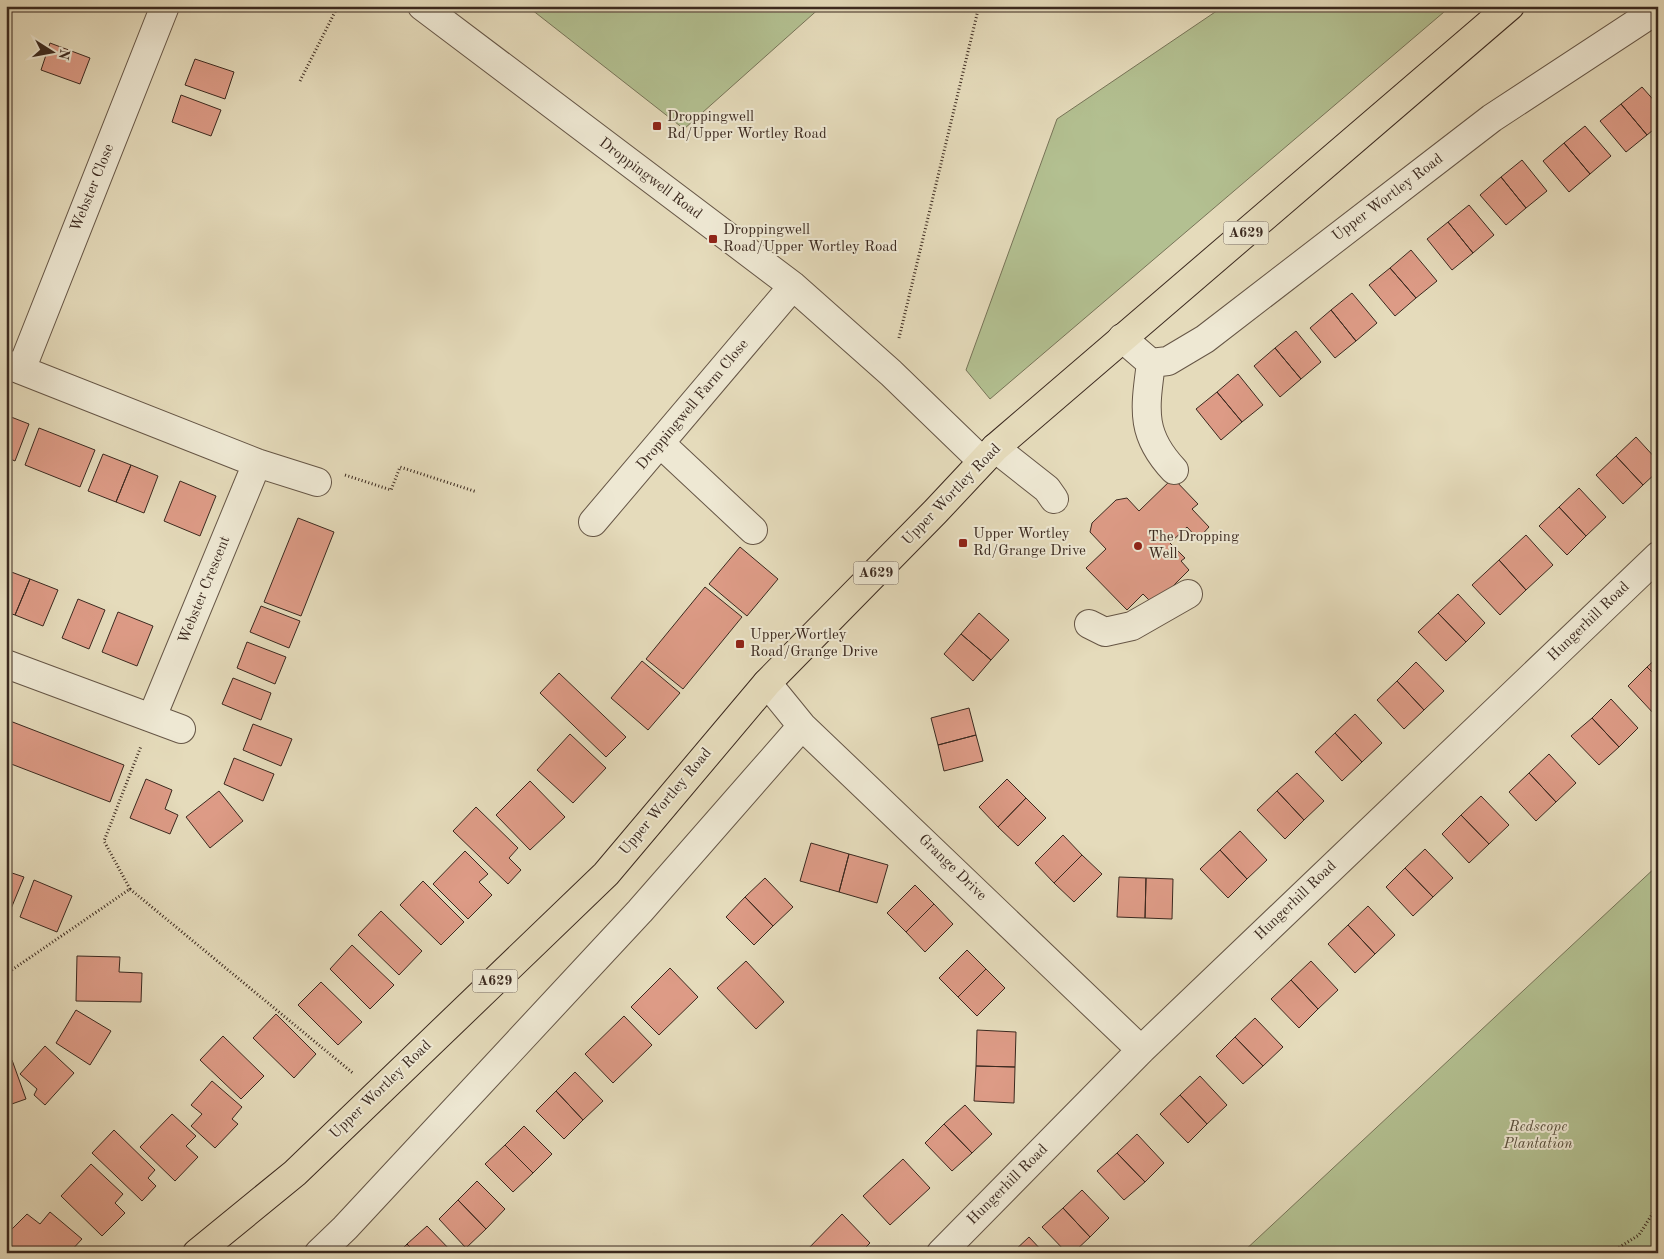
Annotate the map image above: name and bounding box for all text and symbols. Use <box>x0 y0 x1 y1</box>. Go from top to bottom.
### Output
north arrow <box>28 28 78 78</box>
text: N <box>56 48 72 61</box>
place label: Droppingwell Rd/Upper Wortley Road <box>667 110 827 142</box>
marker: Droppingwell Rd/Upper Wortley Road <box>651 120 663 132</box>
street label: Droppingwell Road <box>596 136 704 223</box>
street label: Webster Close <box>69 142 117 234</box>
street label: Upper Wortley Road <box>1330 151 1446 244</box>
road number: A629 <box>1224 222 1268 244</box>
place label: Droppingwell Road/Upper Wortley Road <box>723 223 898 255</box>
marker: Droppingwell Road/Upper Wortley Road <box>707 233 719 245</box>
street label: Droppingwell Farm Close <box>634 337 752 473</box>
street label: Upper Wortley Road <box>900 441 1004 549</box>
place label: Upper Wortley Rd/Grange Drive <box>973 527 1086 559</box>
place label: The Dropping Well <box>1148 530 1239 562</box>
street label: Webster Crescent <box>177 534 233 646</box>
marker: Upper Wortley Rd/Grange Drive <box>957 537 969 549</box>
marker: The Dropping Well <box>1132 540 1144 552</box>
road number: A629 <box>854 562 898 584</box>
street label: Hungerhill Road <box>1545 579 1633 665</box>
place label: Upper Wortley Road/Grange Drive <box>750 628 878 660</box>
marker: Upper Wortley Road/Grange Drive <box>734 638 746 650</box>
street label: Upper Wortley Road <box>617 746 715 858</box>
street label: Grange Drive <box>915 832 989 904</box>
street label: Hungerhill Road <box>1252 858 1340 944</box>
road number: A629 <box>472 969 518 992</box>
street label: Upper Wortley Road <box>327 1038 435 1142</box>
park label: Redscope Plantation <box>1503 1120 1573 1152</box>
street label: Hungerhill Road <box>965 1142 1051 1228</box>

